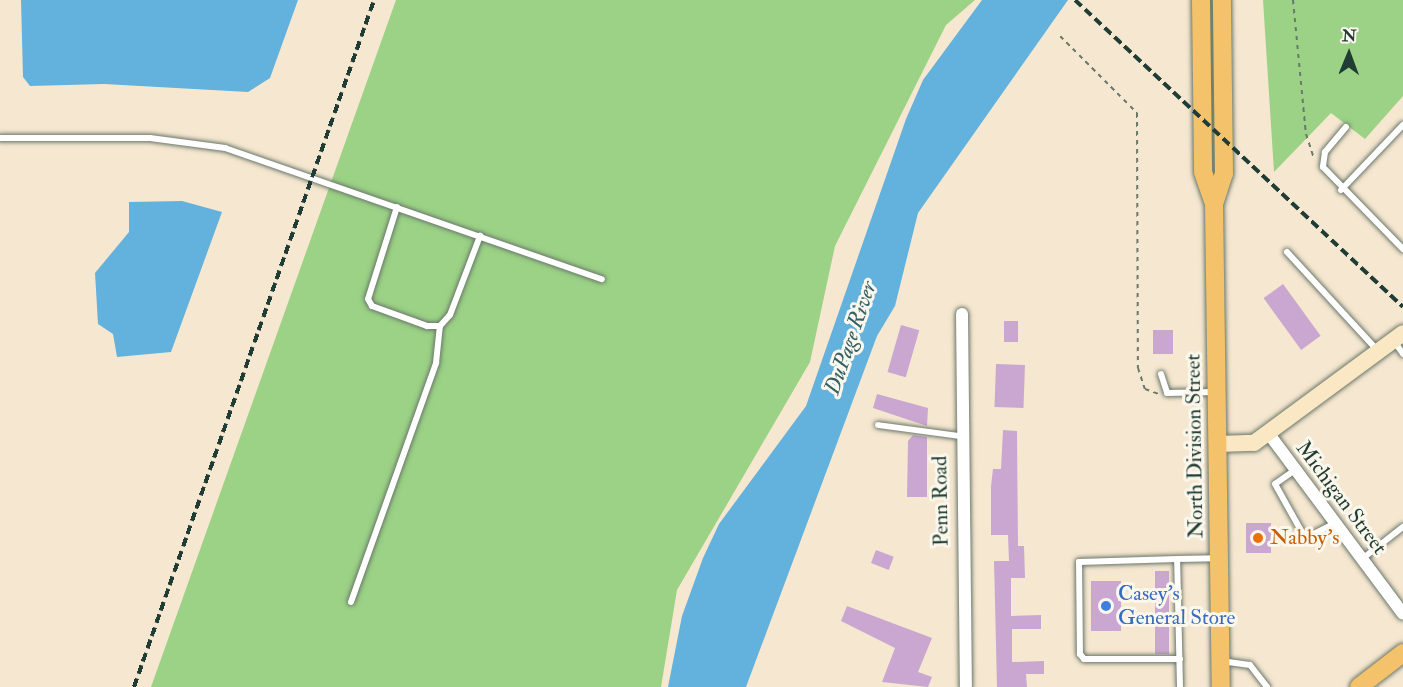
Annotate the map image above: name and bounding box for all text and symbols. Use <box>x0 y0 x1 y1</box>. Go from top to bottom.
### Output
north arrow <box>1319 24 1379 84</box>
text: N <box>1342 26 1357 46</box>
water label: DuPage River <box>819 278 883 398</box>
street label: North Division Street <box>1181 354 1209 538</box>
street label: Michigan Street <box>1290 436 1392 560</box>
street label: Penn Road <box>928 456 954 546</box>
place label: Nabby’s <box>1270 525 1339 551</box>
marker: Nabby’s <box>1251 531 1265 545</box>
place label: Casey's General Store <box>1118 581 1235 631</box>
marker: Casey's General Store <box>1099 599 1113 613</box>

